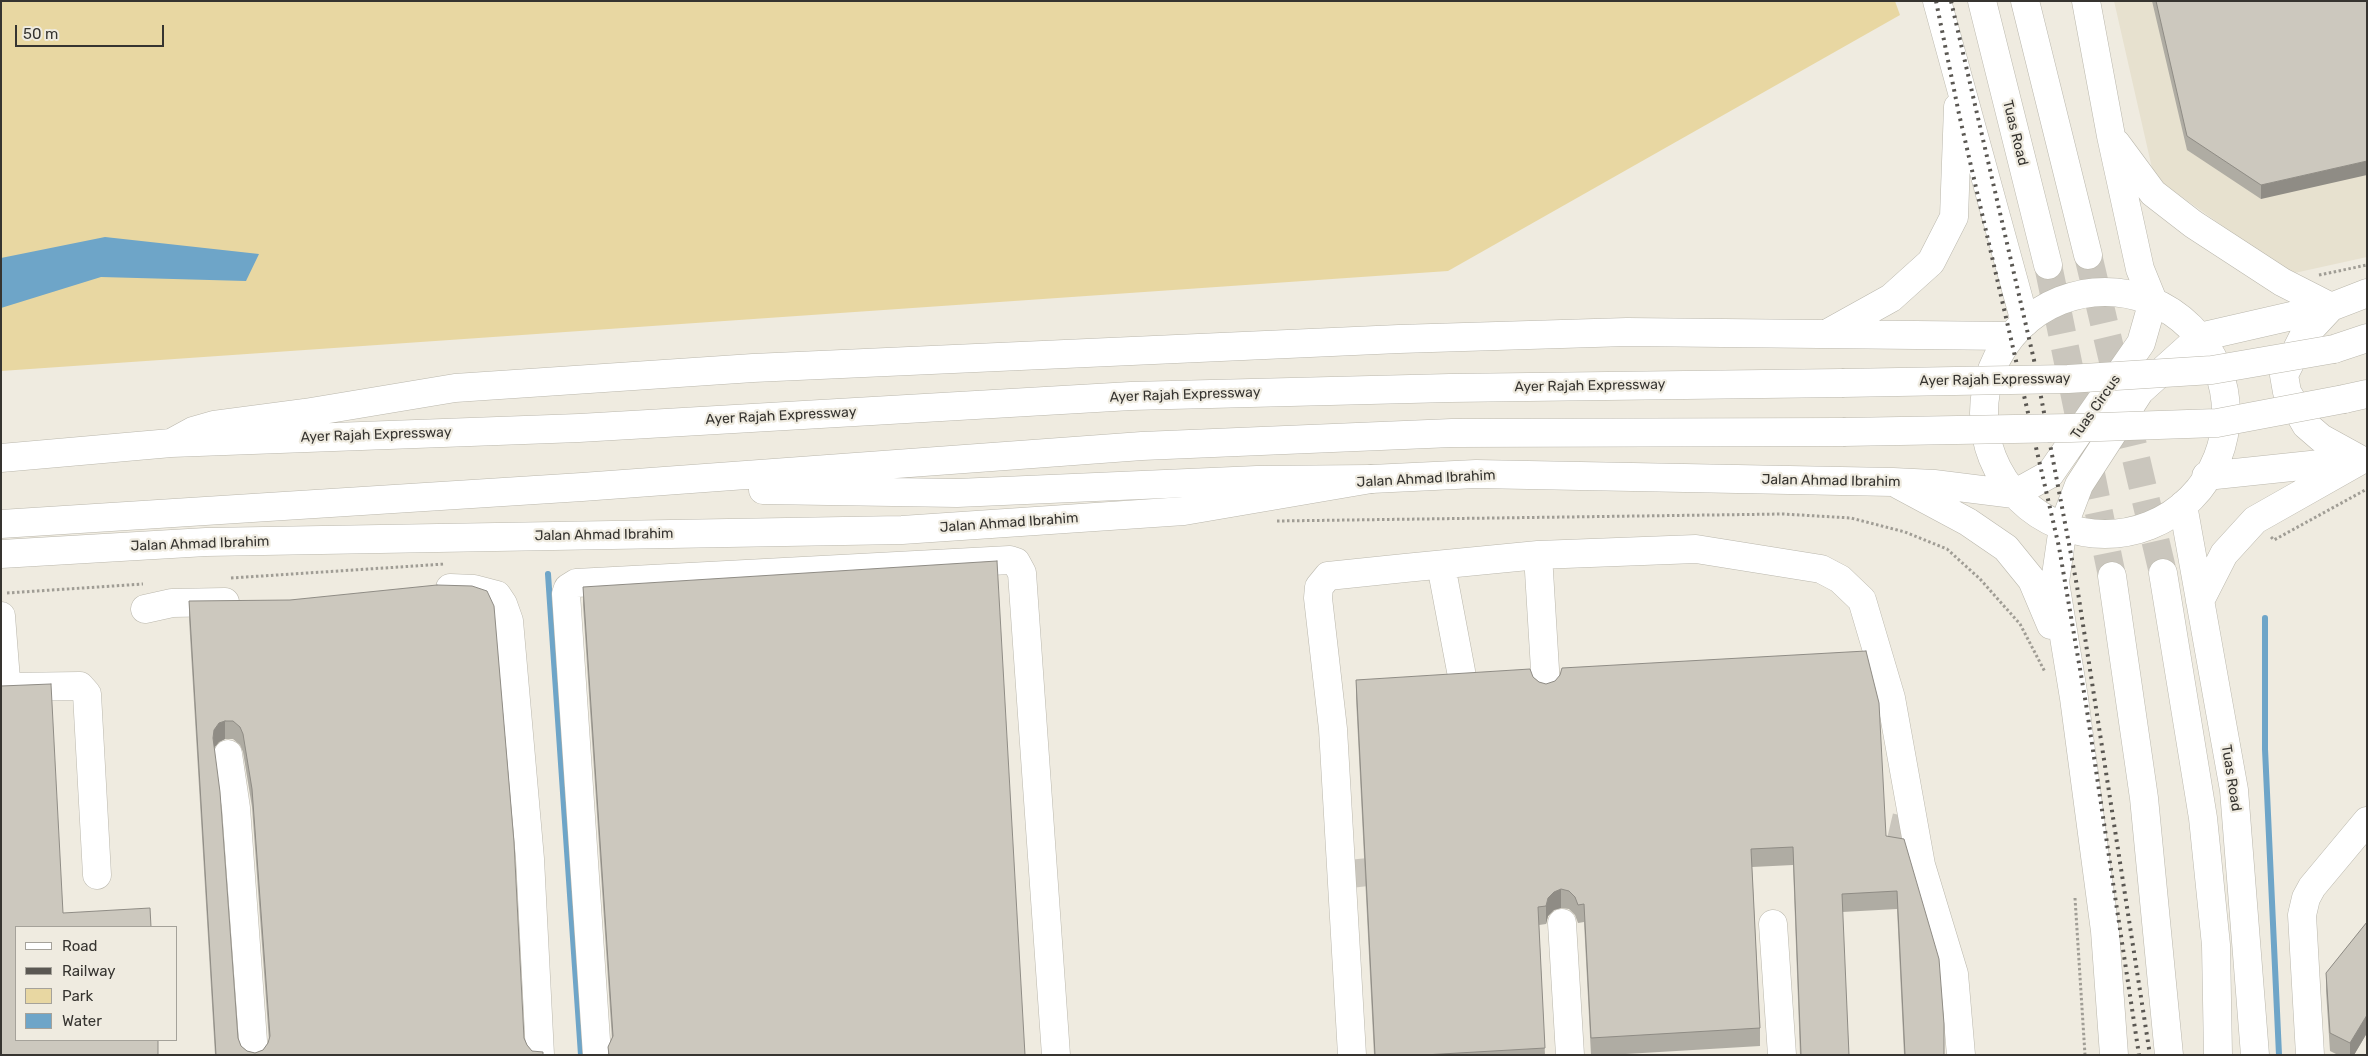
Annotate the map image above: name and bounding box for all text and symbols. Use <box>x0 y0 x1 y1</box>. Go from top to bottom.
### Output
scale bar <box>18 15 166 47</box>
text: 50 m <box>23 25 58 43</box>
street label: Tuas Road <box>1999 99 2031 167</box>
street label: Ayer Rajah Expressway <box>1919 370 2071 390</box>
street label: Tuas Circus <box>2068 372 2124 442</box>
street label: Ayer Rajah Expressway <box>1514 376 1666 396</box>
street label: Ayer Rajah Expressway <box>1109 384 1261 406</box>
street label: Ayer Rajah Expressway <box>705 404 857 428</box>
street label: Ayer Rajah Expressway <box>300 424 452 446</box>
street label: Jalan Ahmad Ibrahim <box>1356 467 1496 491</box>
street label: Jalan Ahmad Ibrahim <box>1761 471 1901 491</box>
street label: Jalan Ahmad Ibrahim <box>939 510 1079 536</box>
street label: Jalan Ahmad Ibrahim <box>534 525 674 545</box>
street label: Jalan Ahmad Ibrahim <box>130 533 270 555</box>
street label: Tuas Road <box>2217 744 2245 812</box>
legend <box>15 926 178 1041</box>
text: Road <box>62 937 98 955</box>
text: Railway <box>62 962 116 980</box>
text: Park <box>62 987 93 1005</box>
text: Water <box>62 1012 102 1030</box>

